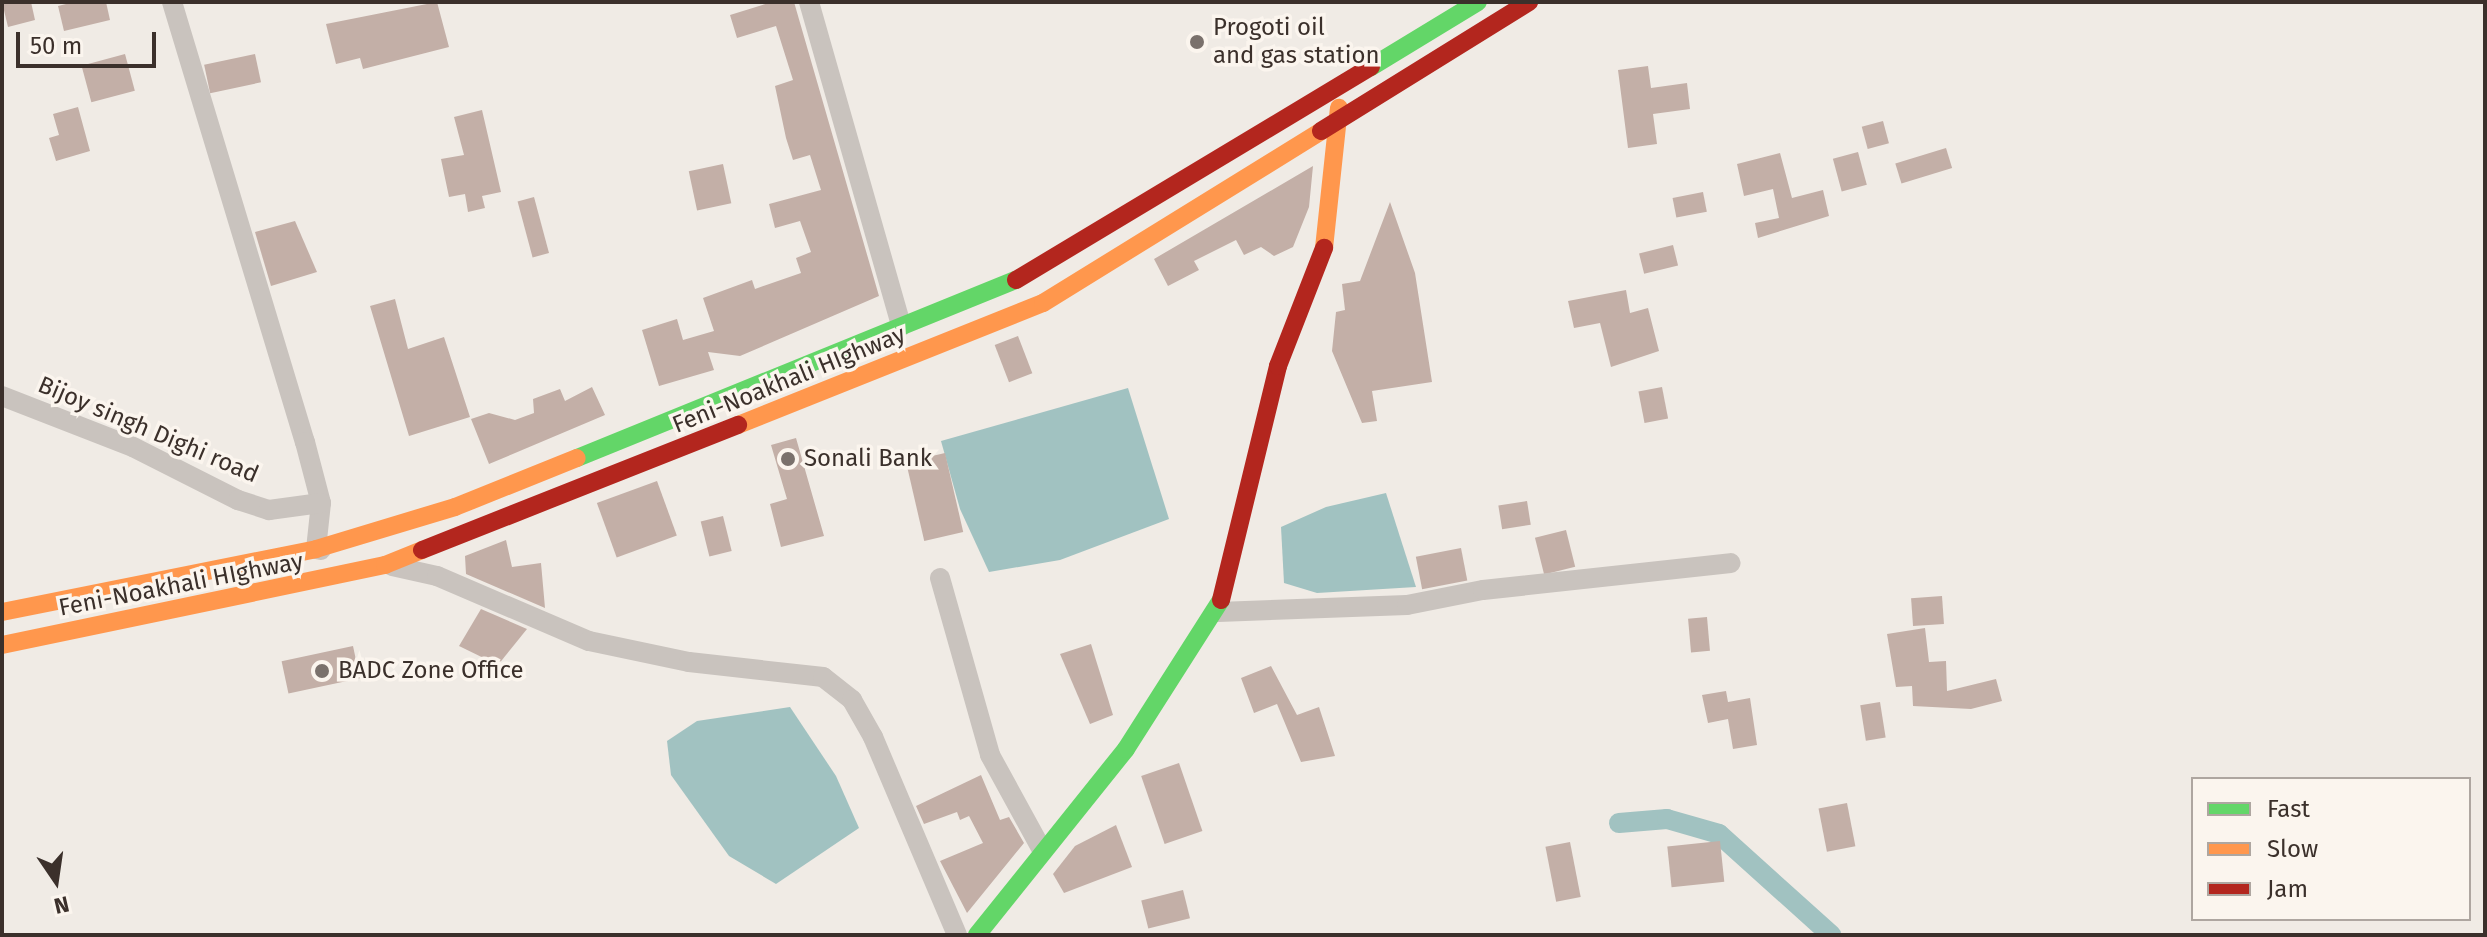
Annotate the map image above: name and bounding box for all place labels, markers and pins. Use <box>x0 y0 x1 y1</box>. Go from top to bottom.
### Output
place label: Progoti oil and gas station <box>1213 14 1380 70</box>
marker: Progoti oil and gas station <box>1188 33 1206 51</box>
place label: Sonali Bank <box>804 445 932 473</box>
marker: Sonali Bank <box>779 450 797 468</box>
place label: BADC Zone Office <box>338 657 524 685</box>
marker: BADC Zone Office <box>313 662 331 680</box>

